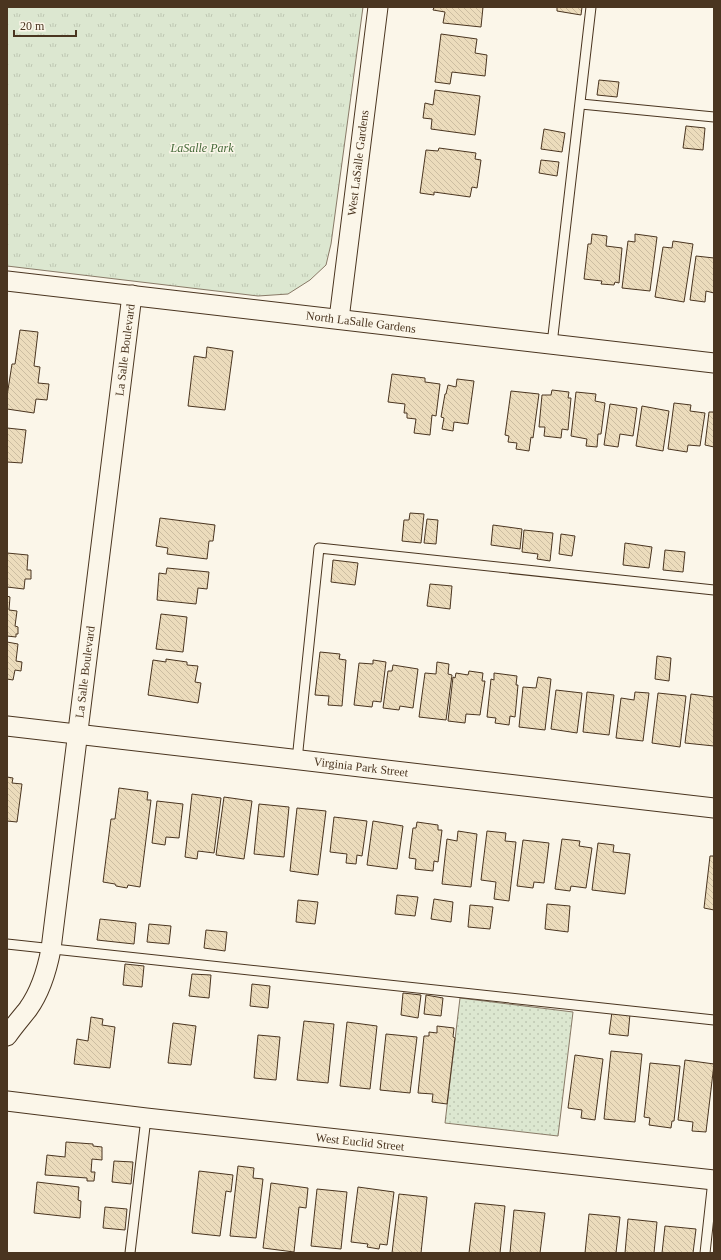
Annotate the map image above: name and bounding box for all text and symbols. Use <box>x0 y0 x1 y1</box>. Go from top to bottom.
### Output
scale bar <box>14 12 76 38</box>
text: 20 m <box>20 19 45 33</box>
street label: West LaSalle Gardens <box>345 109 371 217</box>
park label: LaSalle Park <box>170 141 234 155</box>
street label: La Salle Boulevard <box>112 303 138 397</box>
street label: North LaSalle Gardens <box>305 308 417 336</box>
street label: La Salle Boulevard <box>72 625 98 719</box>
street label: Virginia Park Street <box>313 754 410 780</box>
street label: West Euclid Street <box>315 1130 406 1154</box>

